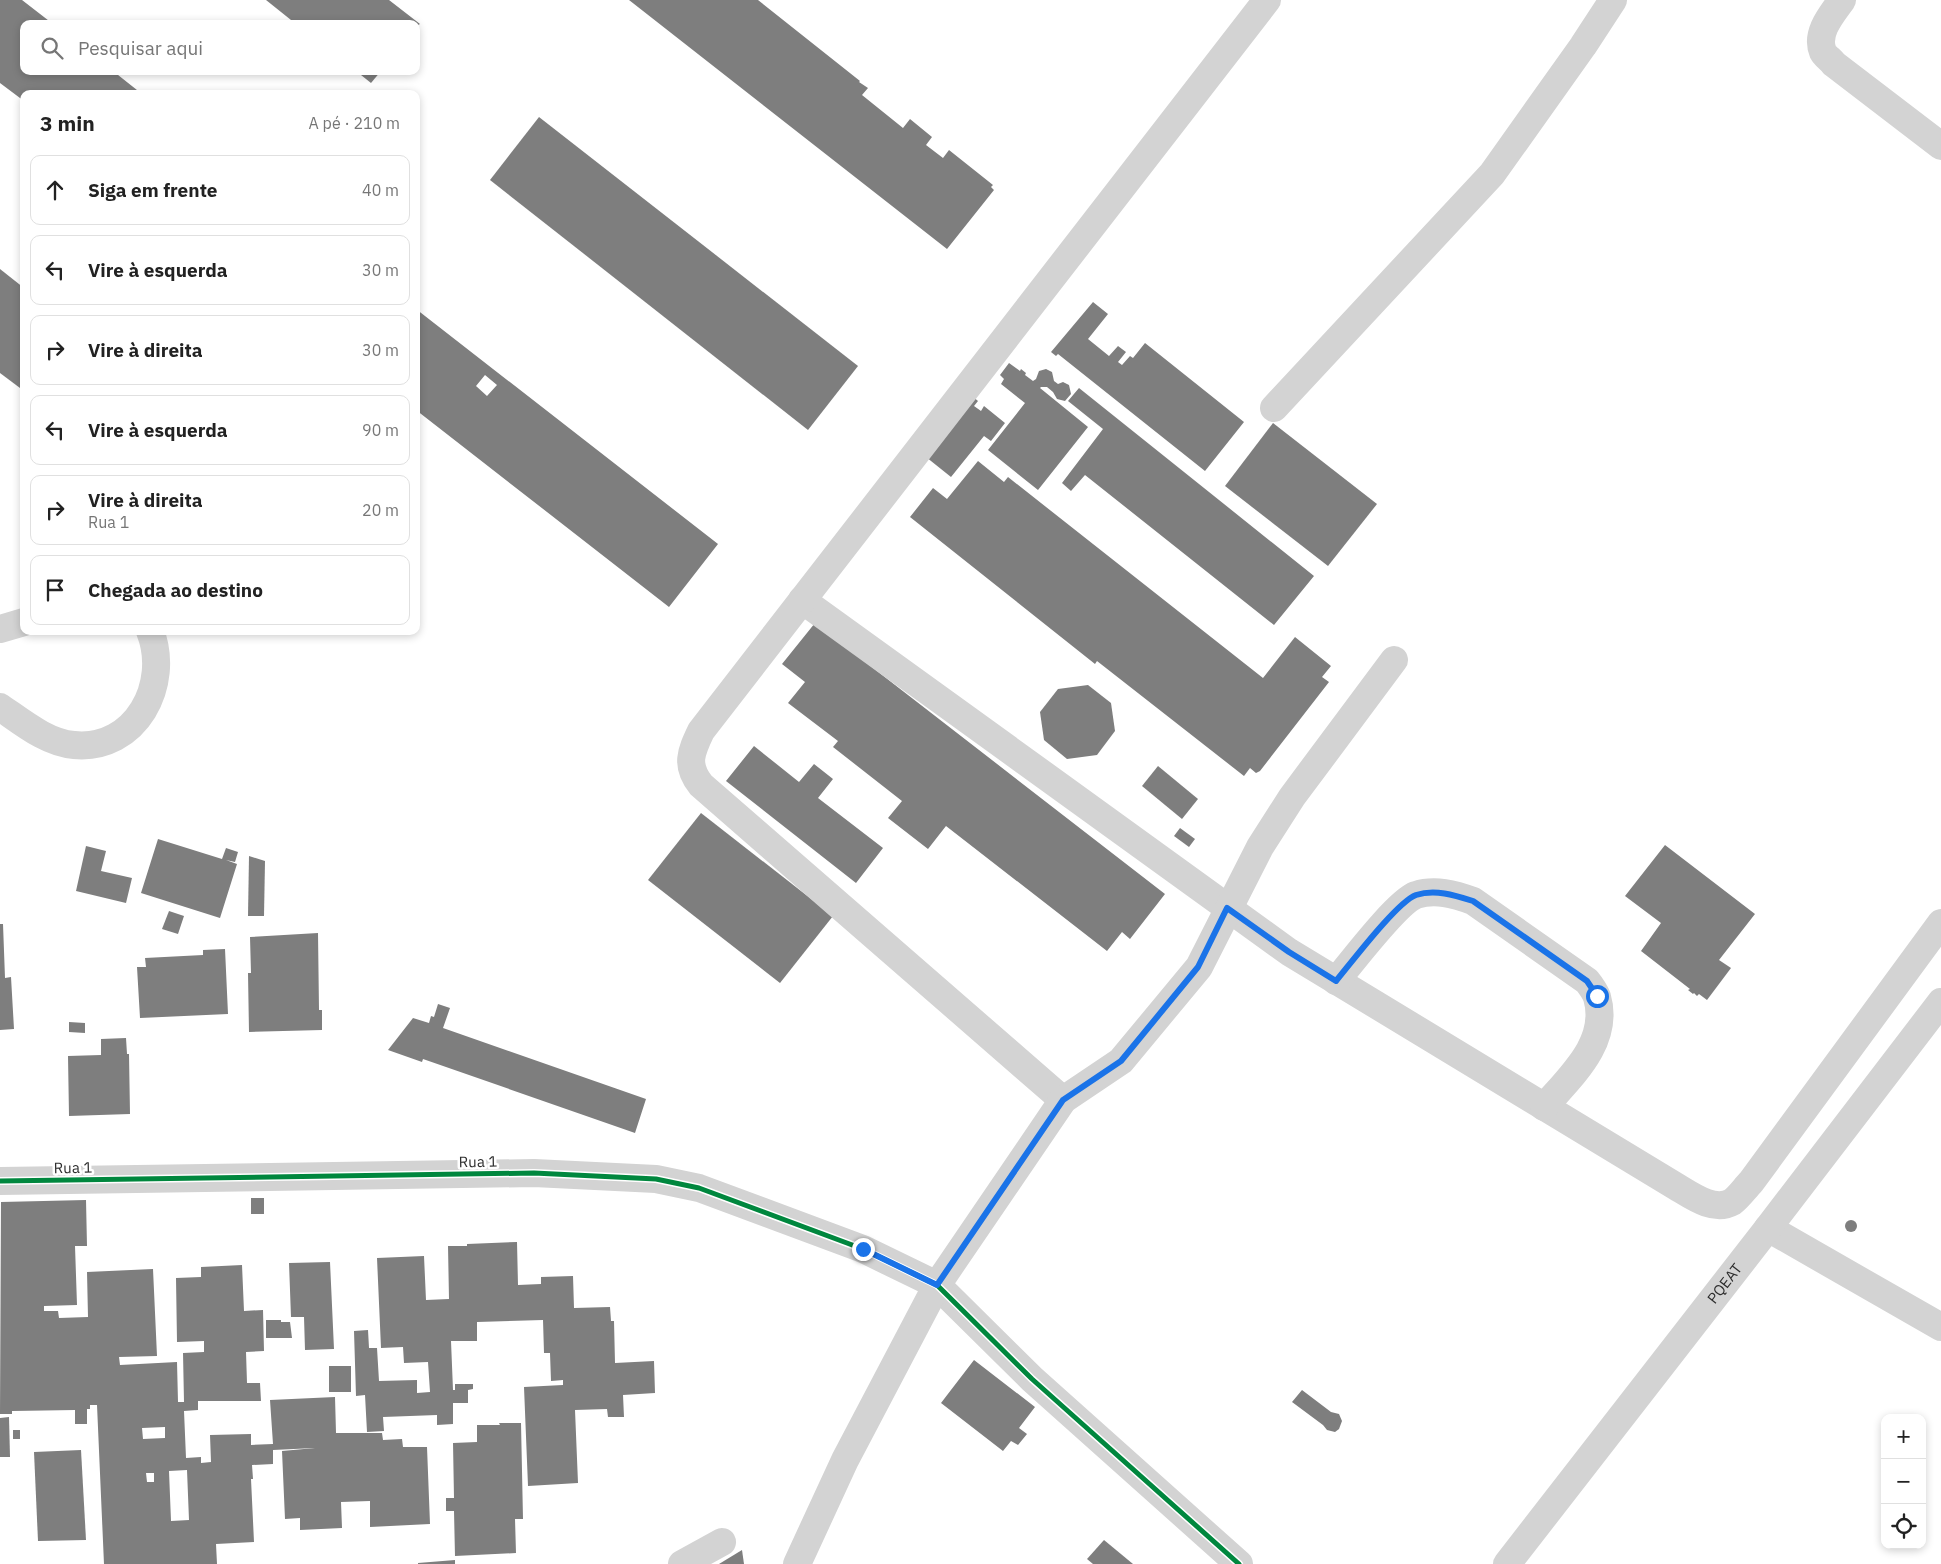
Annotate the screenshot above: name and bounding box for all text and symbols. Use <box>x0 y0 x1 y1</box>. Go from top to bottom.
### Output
search box <box>20 20 420 75</box>
icon: search <box>38 34 66 62</box>
text: Pesquisar aqui <box>78 36 203 60</box>
text: 3 min <box>40 109 95 137</box>
text: A pé · 210 m <box>309 113 400 133</box>
icon: ahead <box>41 176 69 204</box>
text: Siga em frente <box>88 178 218 202</box>
text: 40 m <box>362 180 399 200</box>
icon: left <box>41 256 69 284</box>
text: Vire à esquerda <box>88 258 228 282</box>
text: 30 m <box>362 260 399 280</box>
icon: right <box>41 336 69 364</box>
text: Vire à direita <box>88 338 203 362</box>
text: 30 m <box>362 340 399 360</box>
icon: left <box>41 416 69 444</box>
text: Vire à esquerda <box>88 418 228 442</box>
text: 90 m <box>362 420 399 440</box>
text: Vire à direita <box>88 488 203 512</box>
icon: right <box>41 496 69 524</box>
text: 20 m <box>362 500 399 520</box>
text: Rua 1 <box>88 512 129 532</box>
icon: arrive <box>41 576 69 604</box>
text: Chegada ao destino <box>88 578 263 602</box>
route start <box>1586 985 1609 1008</box>
street label: Rua 1 <box>458 1152 497 1171</box>
street label: Rua 1 <box>53 1158 92 1177</box>
route end <box>852 1238 875 1261</box>
street label: PQEAT <box>1703 1259 1746 1307</box>
map controls <box>1881 1414 1926 1549</box>
button: + <box>1881 1414 1926 1459</box>
button: − <box>1881 1459 1926 1504</box>
button: locate <box>1881 1504 1926 1549</box>

